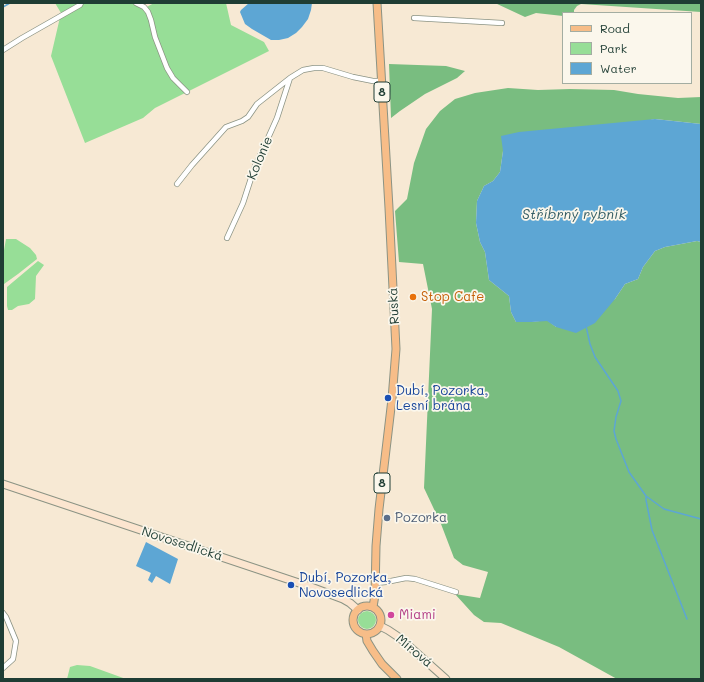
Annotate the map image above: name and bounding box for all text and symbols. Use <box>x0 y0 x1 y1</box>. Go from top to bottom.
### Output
legend <box>562 12 692 84</box>
text: Road <box>600 20 630 36</box>
text: Park <box>600 40 627 56</box>
text: Water <box>600 60 637 76</box>
road number: 8 <box>374 82 390 102</box>
street label: Kolonie <box>244 134 276 182</box>
water label: Stříbrný rybník <box>522 207 626 223</box>
street label: Ruská <box>385 287 403 325</box>
place label: Stop Cafe <box>421 289 484 305</box>
marker: Stop Cafe <box>408 292 418 302</box>
place label: Dubí, Pozorka, Lesní brána <box>396 383 488 414</box>
marker: Dubí, Pozorka, Lesní brána <box>383 393 393 403</box>
road number: 8 <box>374 473 390 493</box>
place label: Pozorka <box>395 510 447 526</box>
marker: Pozorka <box>382 513 392 523</box>
street label: Novosedlická <box>139 524 225 564</box>
place label: Dubí, Pozorka, Novosedlická <box>299 570 391 601</box>
marker: Dubí, Pozorka, Novosedlická <box>286 580 296 590</box>
place label: Miami <box>399 607 436 623</box>
marker: Miami <box>386 610 396 620</box>
street label: Mírová <box>392 631 436 671</box>

